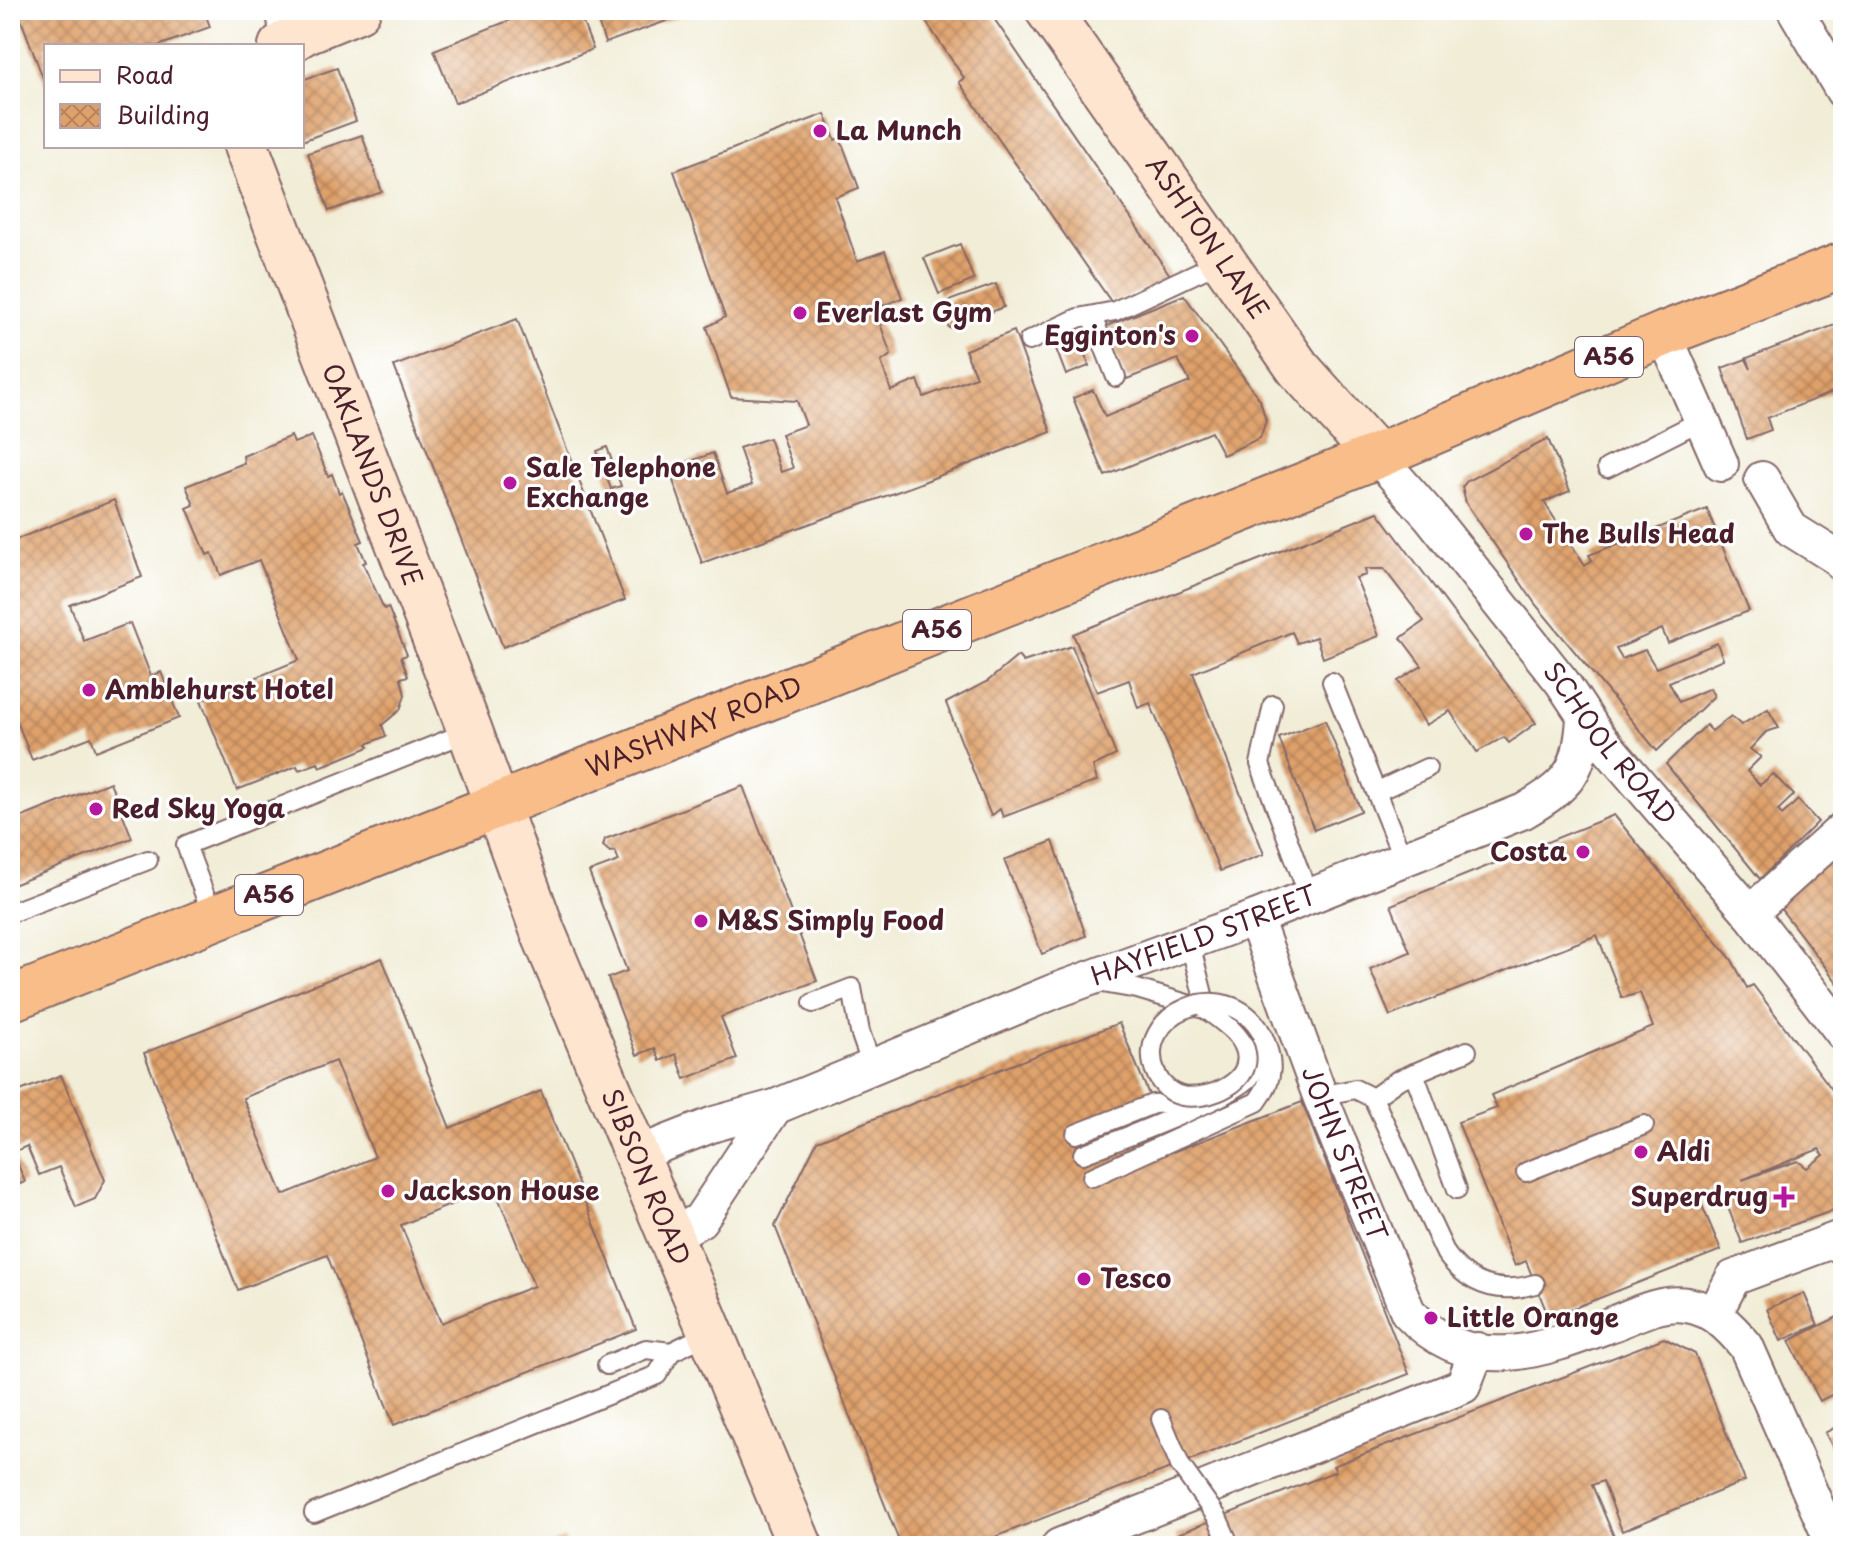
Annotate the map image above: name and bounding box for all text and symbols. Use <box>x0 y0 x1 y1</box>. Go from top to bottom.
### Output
legend <box>44 44 304 148</box>
text: Road <box>116 56 174 92</box>
text: Building <box>116 96 210 132</box>
place label: La Munch <box>836 110 962 149</box>
marker: La Munch <box>811 122 829 140</box>
street label: ASHTON LANE <box>1138 147 1279 327</box>
place label: Everlast Gym <box>816 292 992 331</box>
marker: Everlast Gym <box>791 304 809 322</box>
place label: Egginton's <box>1044 315 1176 354</box>
marker: Egginton's <box>1183 327 1201 345</box>
road number: A56 <box>1575 337 1643 377</box>
street label: OAKLANDS DRIVE <box>313 357 434 591</box>
place label: Sale Telephone Exchange <box>526 447 716 516</box>
marker: Sale Telephone Exchange <box>501 474 519 492</box>
place label: The Bulls Head <box>1542 513 1735 552</box>
marker: The Bulls Head <box>1517 525 1535 543</box>
road number: A56 <box>903 610 971 650</box>
street label: SCHOOL ROAD <box>1535 652 1687 833</box>
street label: WASHWAY ROAD <box>579 665 808 786</box>
place label: Amblehurst Hotel <box>105 669 334 708</box>
marker: Amblehurst Hotel <box>80 681 98 699</box>
place label: Red Sky Yoga <box>112 788 286 827</box>
marker: Red Sky Yoga <box>87 800 105 818</box>
place label: Costa <box>1490 831 1567 870</box>
marker: Costa <box>1574 843 1592 861</box>
street label: HAYFIELD STREET <box>1085 874 1322 994</box>
road number: A56 <box>235 875 303 915</box>
place label: M&S Simply Food <box>717 900 944 939</box>
marker: M&S Simply Food <box>692 912 710 930</box>
street label: JOHN STREET <box>1293 1060 1398 1247</box>
street label: SIBSON ROAD <box>593 1082 701 1271</box>
place label: Aldi <box>1657 1131 1710 1170</box>
marker: Aldi <box>1632 1143 1650 1161</box>
place label: Jackson House <box>404 1170 599 1209</box>
place label: Superdrug <box>1631 1176 1768 1215</box>
marker: Jackson House <box>379 1182 397 1200</box>
marker: Superdrug <box>1775 1188 1793 1206</box>
place label: Tesco <box>1100 1258 1171 1297</box>
marker: Tesco <box>1075 1270 1093 1288</box>
place label: Little Orange <box>1447 1297 1619 1336</box>
marker: Little Orange <box>1422 1309 1440 1327</box>

